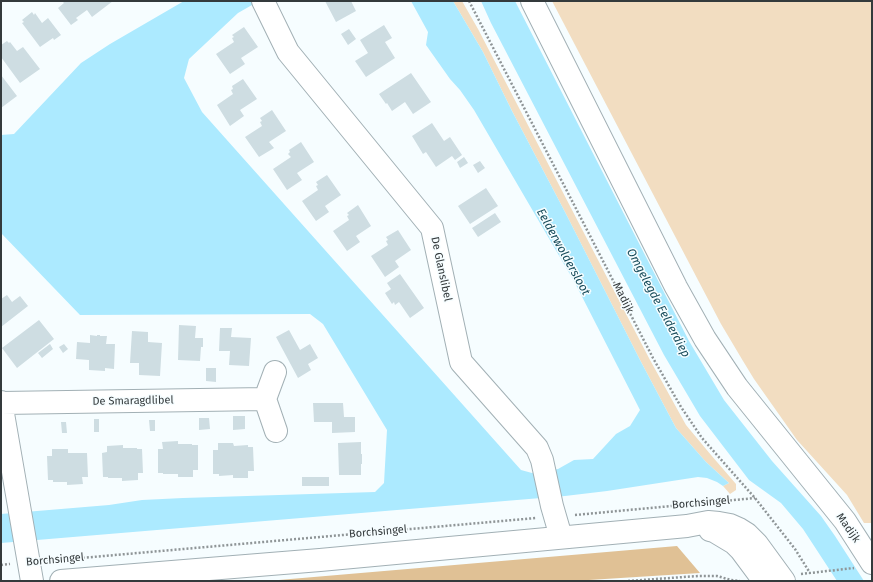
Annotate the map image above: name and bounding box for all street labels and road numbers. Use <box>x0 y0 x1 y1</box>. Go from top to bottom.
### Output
street label: De Glanslibel <box>428 235 454 303</box>
street label: Madijk <box>610 280 636 316</box>
street label: De Smaragdlibel <box>92 394 174 408</box>
street label: Borchsingel <box>671 494 731 512</box>
street label: Madijk <box>833 511 863 545</box>
street label: Borchsingel <box>348 523 408 541</box>
street label: Borchsingel <box>25 551 85 569</box>

